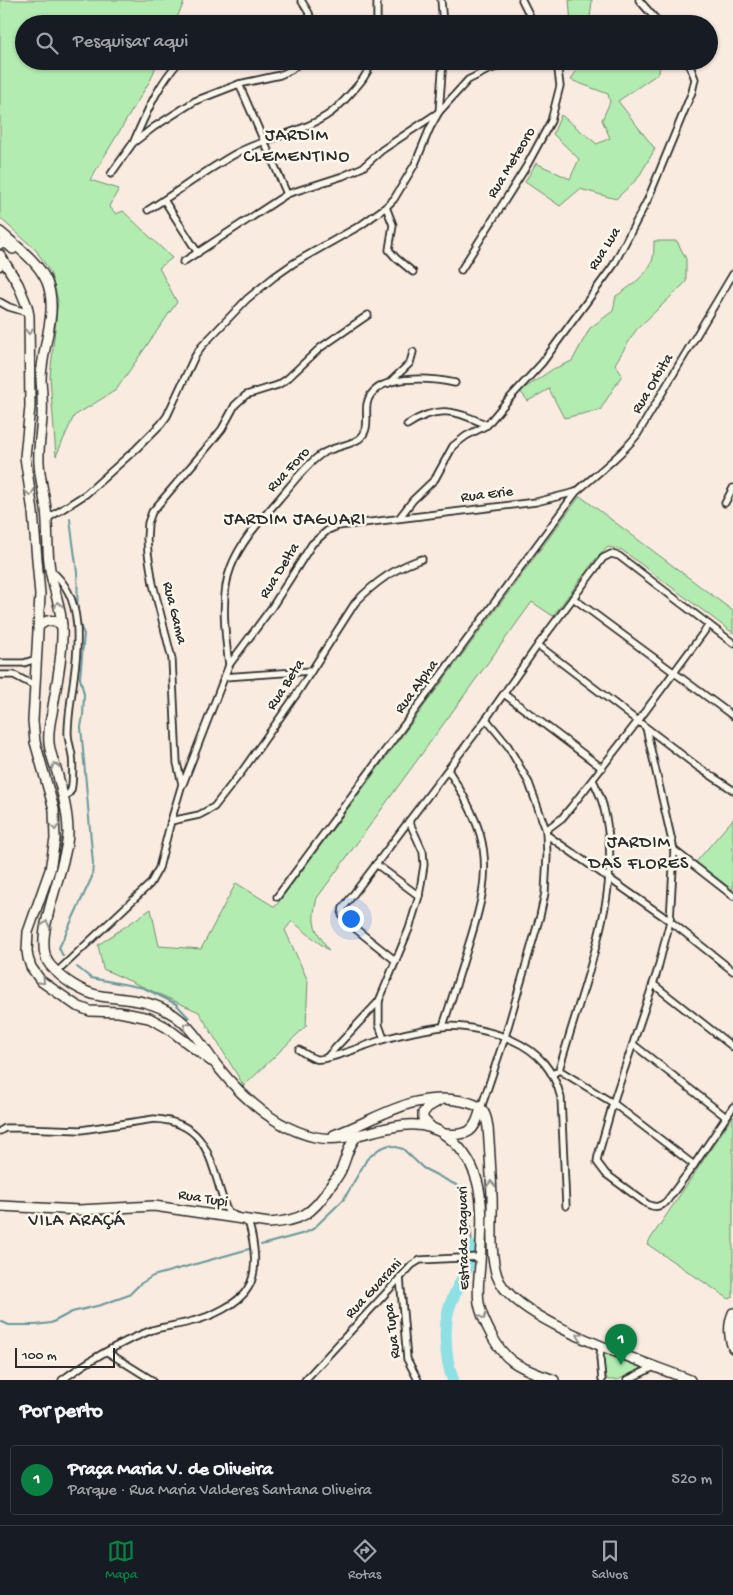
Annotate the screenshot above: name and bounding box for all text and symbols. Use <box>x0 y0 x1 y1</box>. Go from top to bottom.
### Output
search box <box>15 15 718 70</box>
icon: search <box>33 29 61 57</box>
text: Pesquisar aqui <box>73 31 188 54</box>
street label: Rua Meteoro <box>484 124 540 202</box>
district label: JARDIM CLEMENTINO <box>244 126 350 168</box>
street label: Rua Lua <box>585 223 626 274</box>
one-way arrow <box>24 328 34 336</box>
street label: Rua Orbita <box>628 350 678 417</box>
street label: Rua Foro <box>264 443 315 496</box>
street label: Rua Erie <box>460 483 514 507</box>
one-way arrow <box>24 489 35 497</box>
district label: JARDIM JAGUARI <box>224 510 366 531</box>
street label: Rua Delta <box>256 539 304 602</box>
street label: Rua Gama <box>158 580 191 647</box>
one-way arrow <box>53 601 64 610</box>
street label: Rua Beta <box>263 656 309 714</box>
street label: Rua Alpha <box>391 656 443 718</box>
one-way arrow <box>50 762 60 770</box>
one-way arrow <box>50 824 60 831</box>
district label: JARDIM DAS FLORES <box>588 833 689 875</box>
your location <box>338 906 364 932</box>
one-way arrow <box>40 919 51 928</box>
one-way arrow <box>36 975 45 984</box>
one-way arrow <box>183 1023 192 1032</box>
one-way arrow <box>486 1179 497 1187</box>
street label: Rua Tupi <box>177 1186 229 1212</box>
street label: Estrada Jaguari <box>454 1186 474 1290</box>
district label: VILA ARAÇÁ <box>28 1210 126 1232</box>
street label: Rua Guarani <box>342 1255 406 1323</box>
street label: Rua Tupa <box>381 1302 405 1360</box>
one-way arrow <box>477 1311 487 1320</box>
pin: 1 <box>605 1324 637 1365</box>
one-way arrow <box>576 1331 585 1342</box>
scale bar <box>15 1345 115 1368</box>
text: 100 m <box>22 1348 57 1365</box>
text: Por perto <box>20 1400 103 1425</box>
text: Praça Maria V. de Oliveira <box>68 1459 273 1482</box>
text: 1 <box>34 1471 40 1490</box>
text: 520 m <box>672 1471 712 1490</box>
text: Parque · Rua Maria Valderes Santana Oliveira <box>68 1482 372 1501</box>
tab: Mapa <box>105 1537 137 1584</box>
tab: Rotas <box>348 1537 381 1584</box>
tab: Salvos <box>592 1537 628 1584</box>

